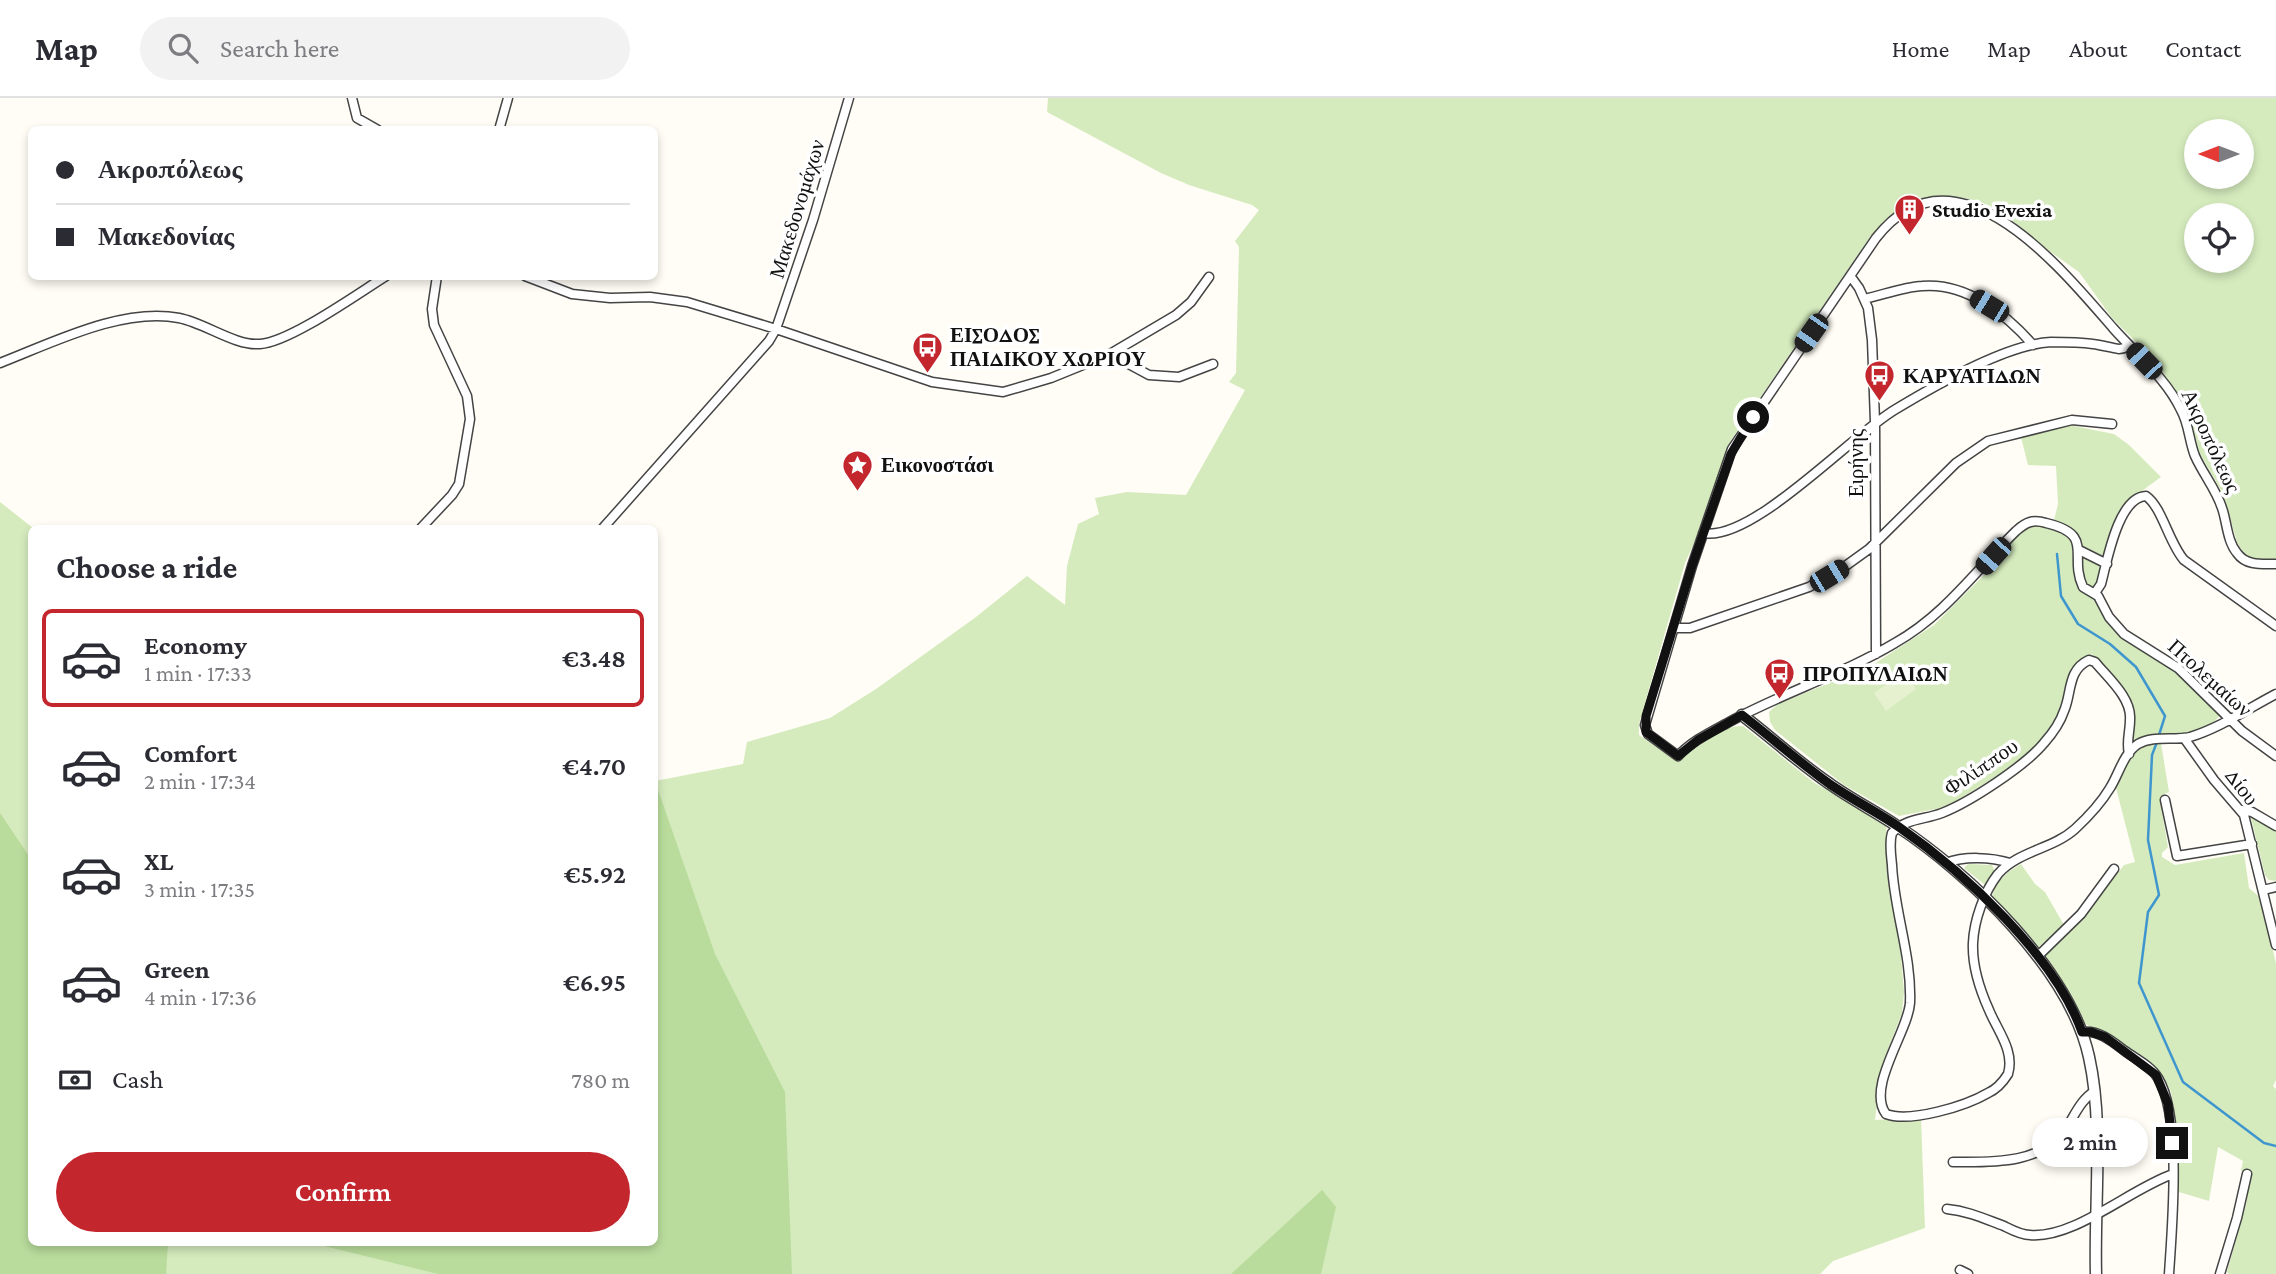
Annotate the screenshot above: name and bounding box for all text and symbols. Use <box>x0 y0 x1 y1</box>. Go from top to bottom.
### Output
search box <box>140 17 630 80</box>
icon: search <box>164 29 202 67</box>
text: Map <box>35 30 98 67</box>
text: Search here <box>220 34 339 63</box>
text: Home <box>1892 35 1949 62</box>
text: Map <box>1987 35 2031 62</box>
text: About <box>2069 35 2127 62</box>
text: Contact <box>2165 35 2241 62</box>
north arrow <box>2184 119 2254 189</box>
map controls <box>2184 119 2254 273</box>
street label: Μακεδονομάχων <box>764 137 830 281</box>
text: Ακροπόλεως <box>98 155 243 184</box>
building icon: Studio Evexia <box>1892 193 1926 237</box>
place label: Studio Evexia <box>1932 198 2053 222</box>
button: locate <box>2184 203 2254 273</box>
text: Μακεδονίας <box>98 222 234 251</box>
car <box>1966 286 2013 326</box>
car <box>1791 310 1832 356</box>
place label: ΕΙΣΟΔΟΣ ΠΑΙΔΙΚΟΥ ΧΩΡΙΟΥ <box>950 323 1146 371</box>
bus stop icon: ΕΙΣΟΔΟΣ ΠΑΙΔΙΚΟΥ ΧΩΡΙΟΥ <box>910 330 944 374</box>
car <box>2122 339 2167 383</box>
bus stop icon: ΚΑΡΥΑΤΙΔΩΝ <box>1863 359 1897 403</box>
place label: ΚΑΡΥΑΤΙΔΩΝ <box>1903 364 2041 388</box>
street label: Ακροπόλεως <box>2177 385 2246 497</box>
route start <box>1737 401 1769 433</box>
street label: Ειρήνης <box>1844 428 1868 497</box>
place icon: Εικονοστάσι <box>841 448 875 492</box>
place label: Εικονοστάσι <box>881 453 994 477</box>
car <box>1972 533 2015 579</box>
text: Choose a ride <box>56 549 237 585</box>
car <box>1806 556 1853 596</box>
icon: car <box>60 627 123 690</box>
text: Economy <box>144 631 247 660</box>
street label: Πτολεμαίων <box>2163 634 2257 722</box>
text: €3.48 <box>562 644 626 673</box>
bus stop icon: ΠΡΟΠΥΛΑΙΩΝ <box>1763 657 1797 701</box>
text: 1 min · 17:33 <box>144 660 252 686</box>
place label: ΠΡΟΠΥΛΑΙΩΝ <box>1803 662 1948 686</box>
street label: Φιλίππου <box>1940 734 2022 800</box>
icon: car <box>60 735 123 798</box>
text: Comfort <box>144 739 237 768</box>
text: €4.70 <box>562 752 626 781</box>
street label: Δίου <box>2220 764 2264 810</box>
text: 2 min · 17:34 <box>144 768 256 794</box>
icon: car <box>60 843 123 906</box>
text: XL <box>144 847 173 876</box>
text: €5.92 <box>564 860 626 889</box>
text: 3 min · 17:35 <box>144 876 255 902</box>
icon: car <box>60 951 123 1014</box>
text: Green <box>144 955 210 984</box>
text: €6.95 <box>563 968 626 997</box>
text: 4 min · 17:36 <box>144 984 257 1010</box>
icon: cash <box>56 1061 94 1099</box>
text: Cash <box>112 1065 163 1094</box>
text: 780 m <box>571 1067 630 1093</box>
callout: 2 min <box>2032 1118 2148 1168</box>
route end <box>2156 1127 2188 1159</box>
text: 2 min <box>2063 1129 2117 1155</box>
button: Confirm <box>56 1152 630 1232</box>

